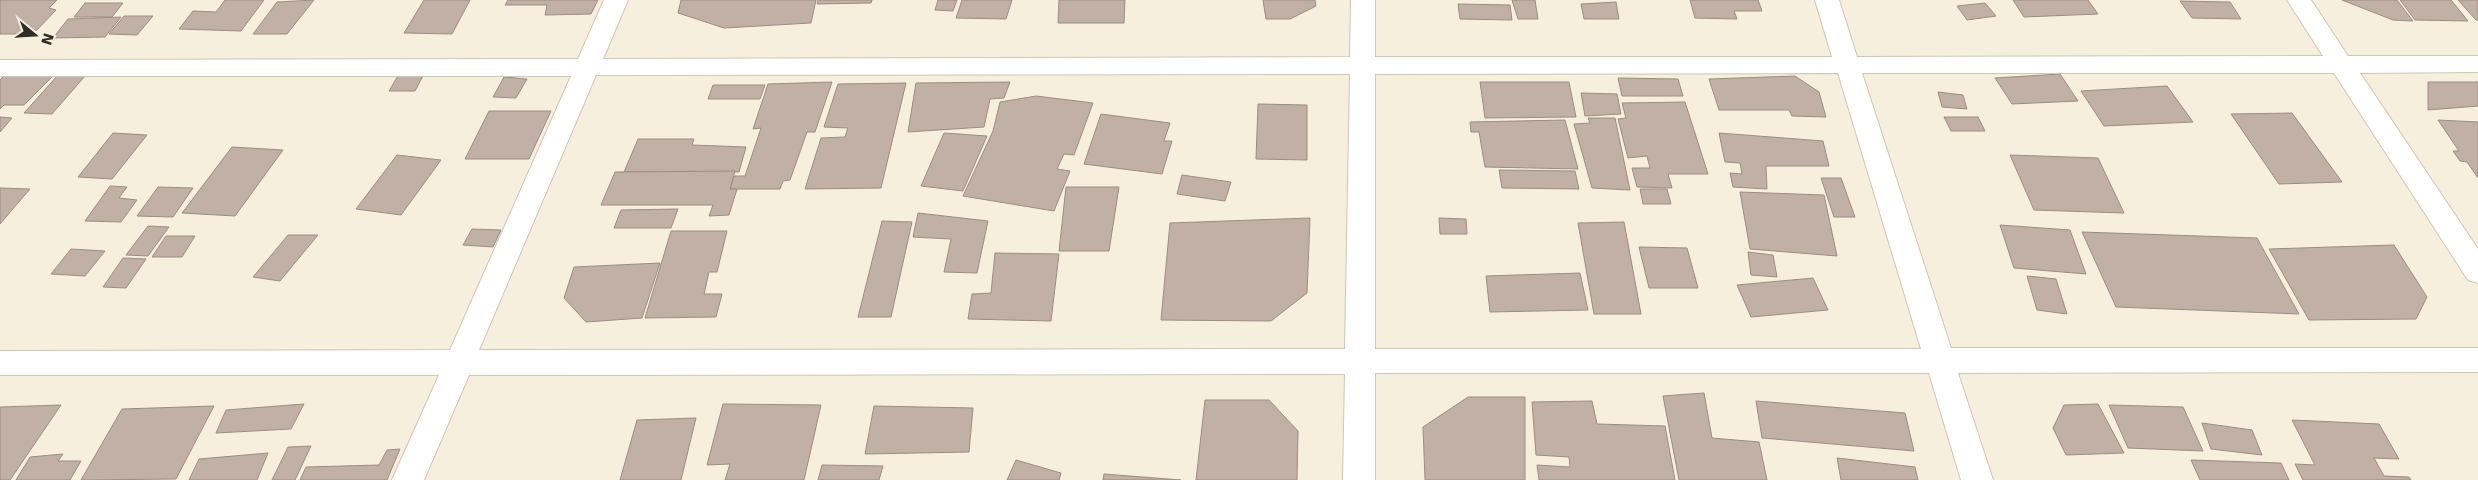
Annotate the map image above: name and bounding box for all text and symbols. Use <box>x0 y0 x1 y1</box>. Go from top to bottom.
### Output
north arrow <box>10 10 60 60</box>
text: N <box>38 31 57 47</box>

